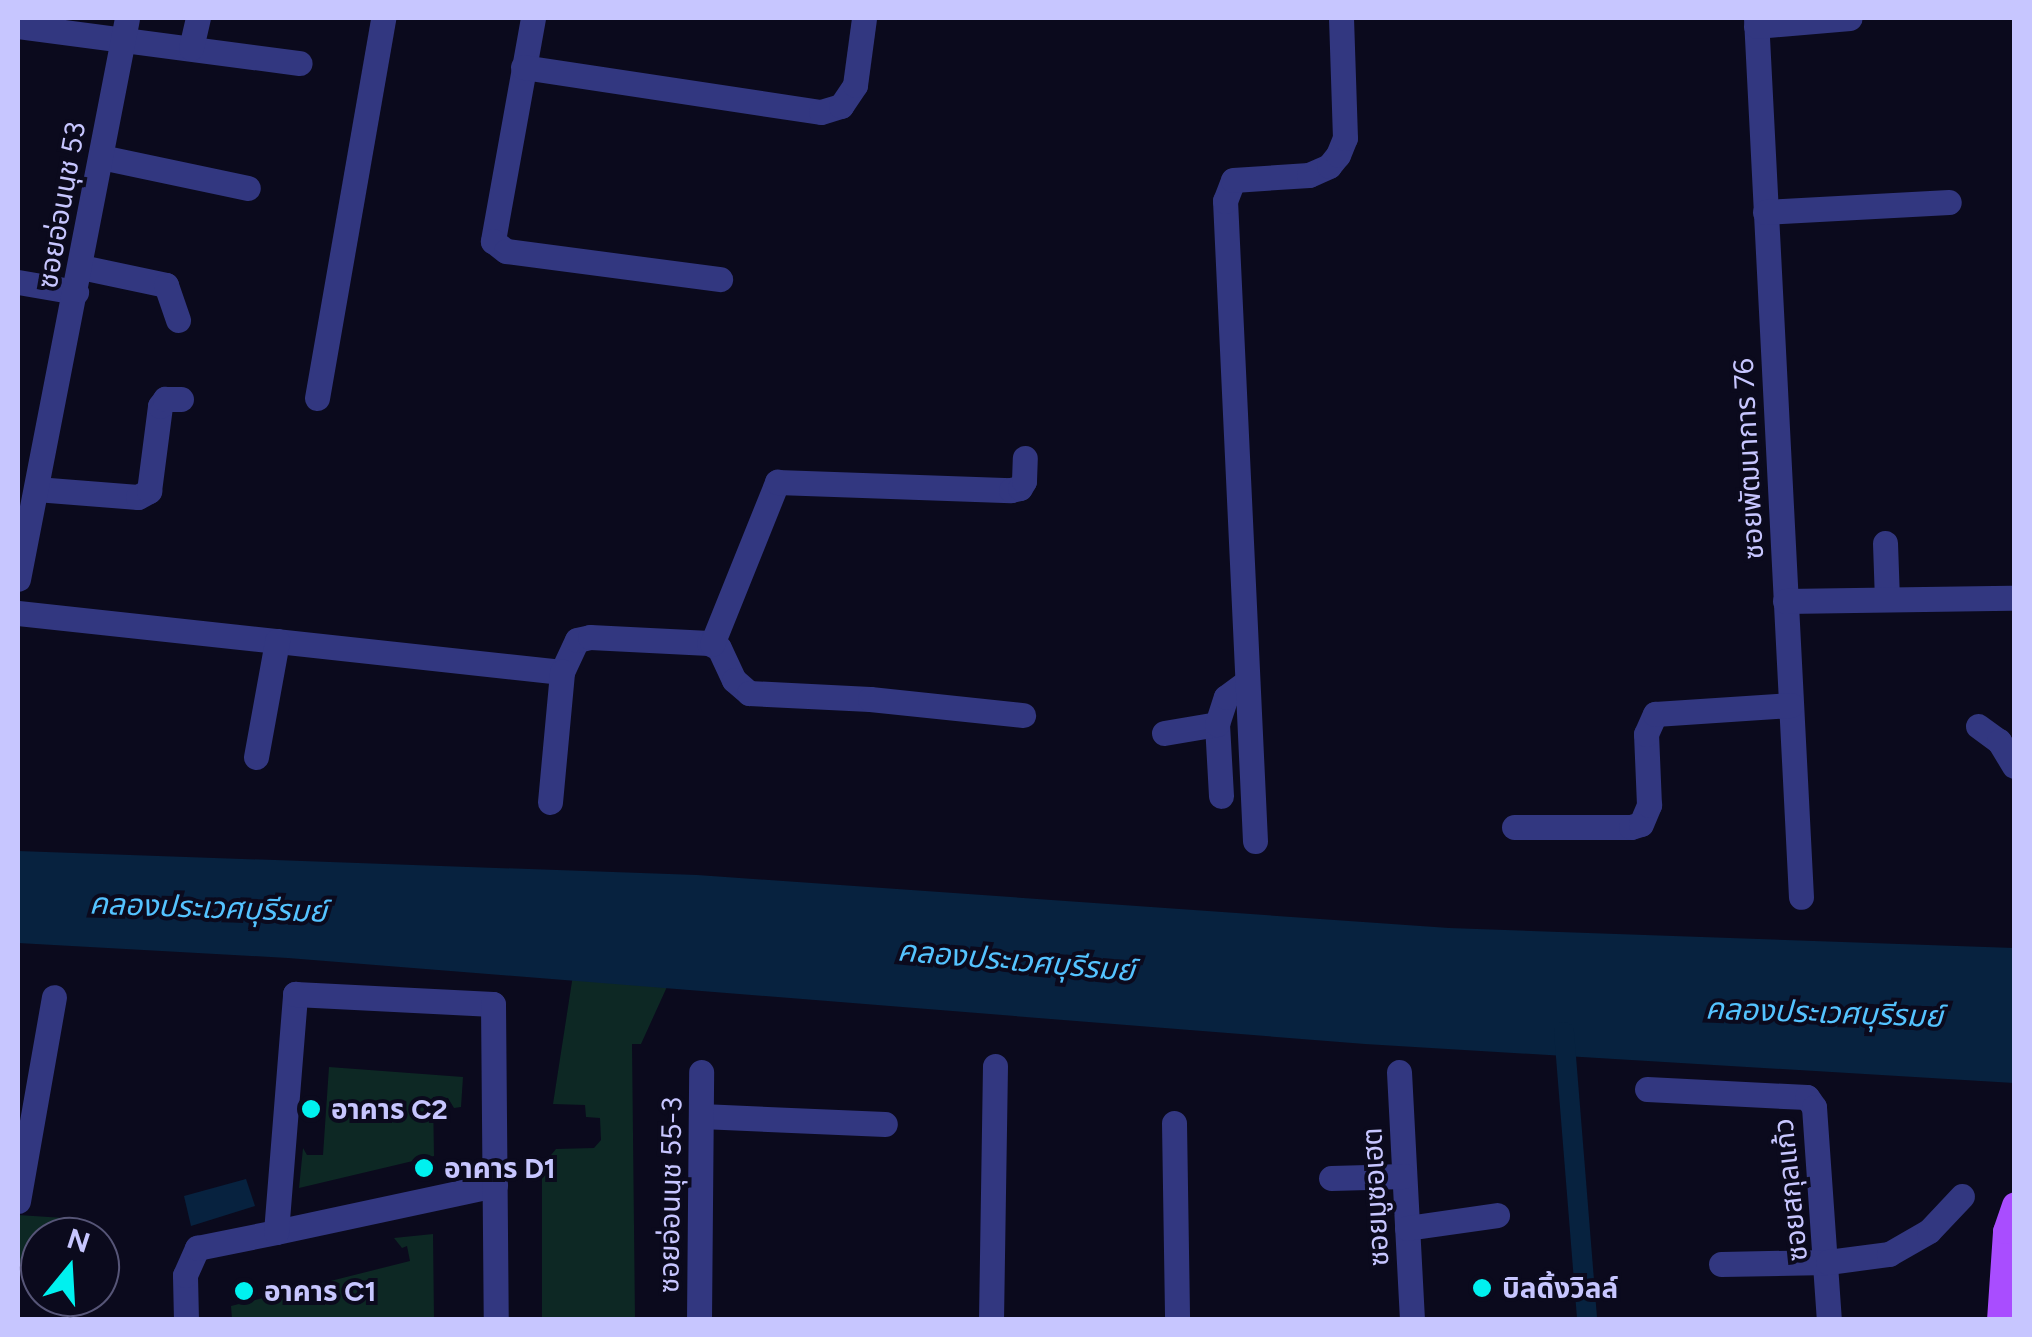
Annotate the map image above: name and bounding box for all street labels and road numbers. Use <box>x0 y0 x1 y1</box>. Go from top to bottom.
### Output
street label: ซอยอ่อนนุช 53 <box>30 119 92 291</box>
street label: ซอยพัฒนาการ 76 <box>1726 358 1770 560</box>
street label: ซอยอ่อนนุช 55-3 <box>651 1097 689 1293</box>
street label: ซอยสกุลแก้ว <box>1766 1117 1814 1263</box>
street label: ซอยมูซอเฮต <box>1355 1127 1395 1267</box>

